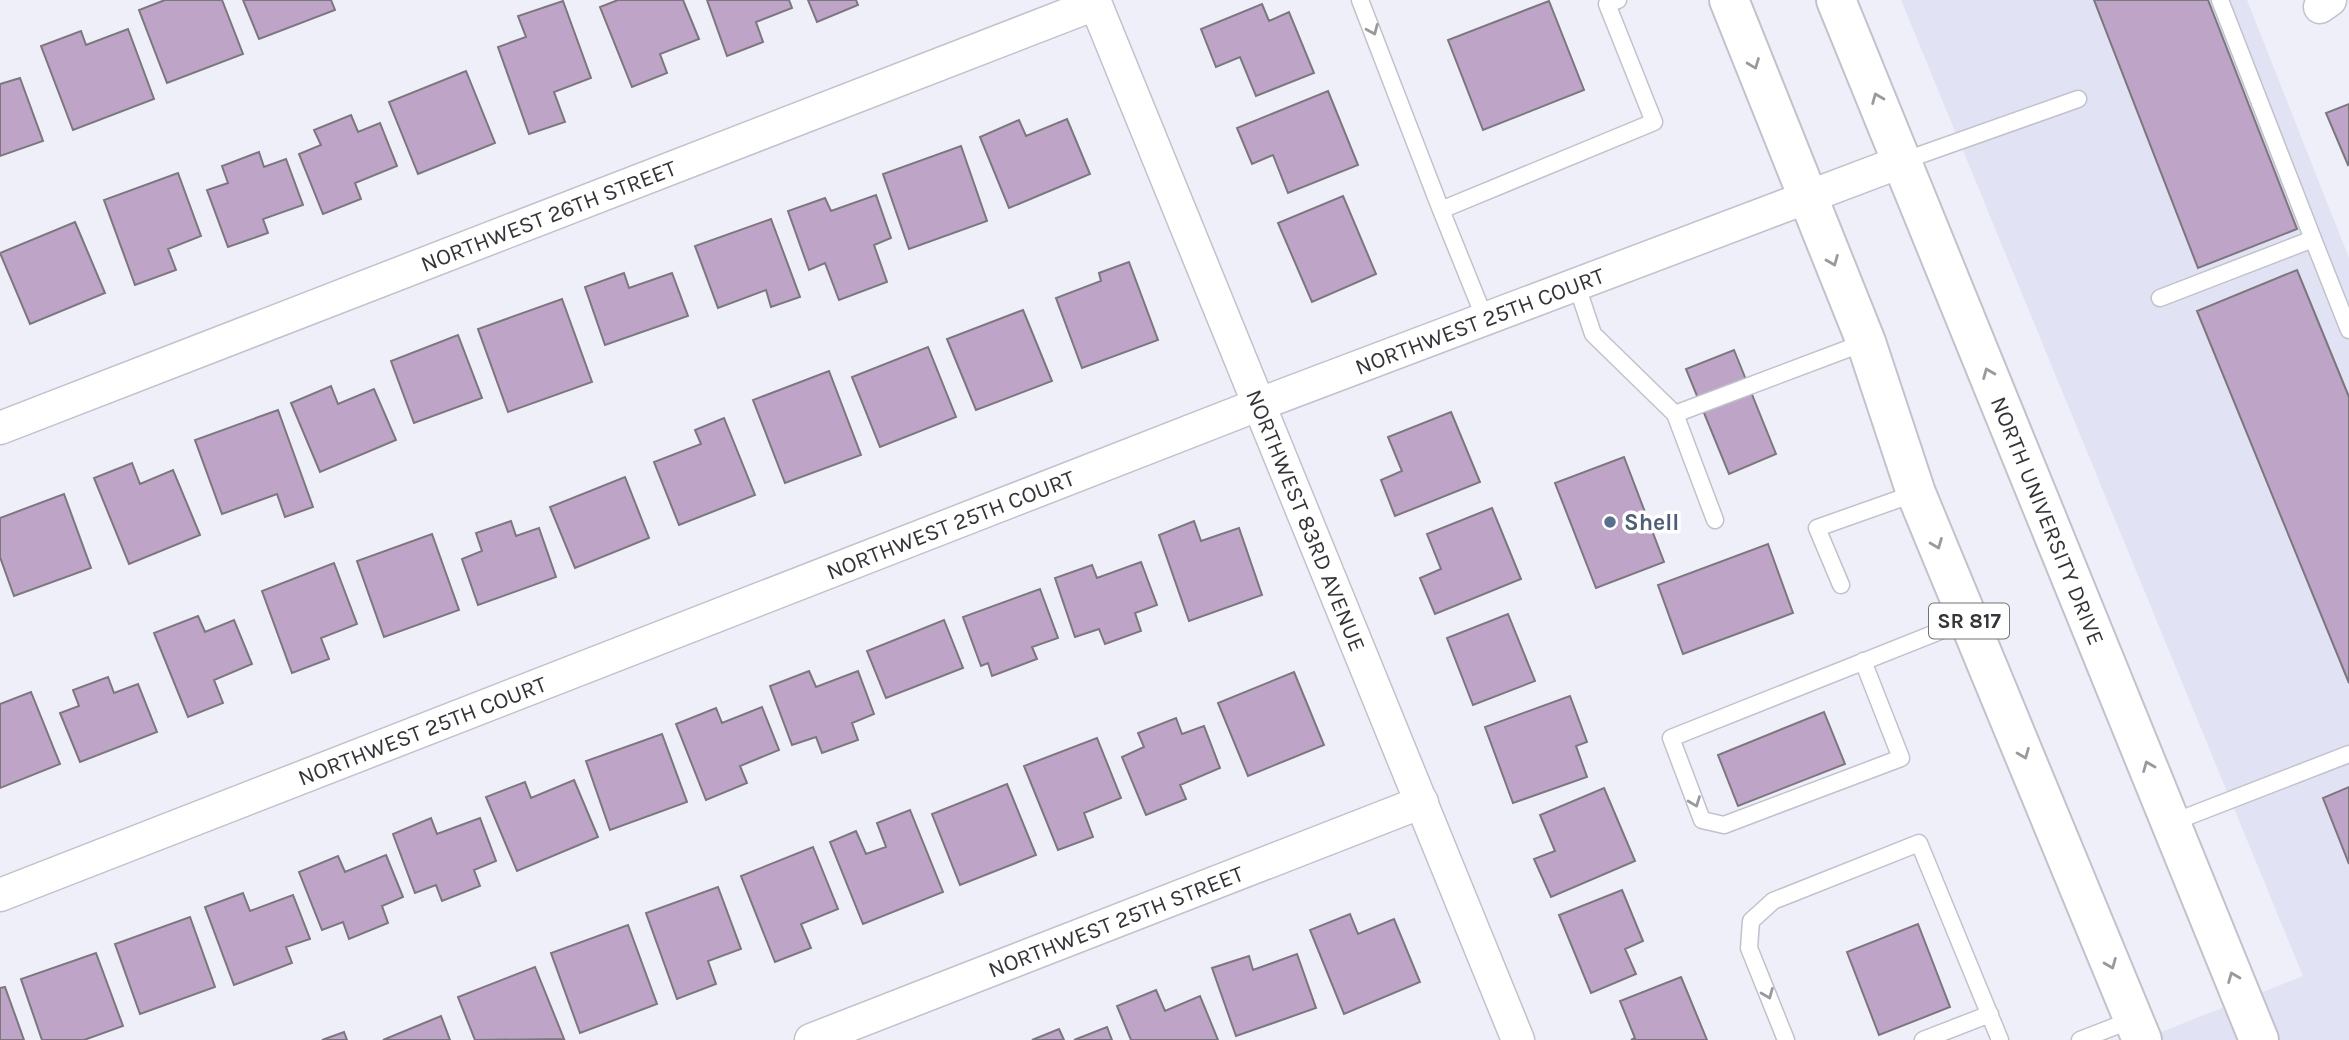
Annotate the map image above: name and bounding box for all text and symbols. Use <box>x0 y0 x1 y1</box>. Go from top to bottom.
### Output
one-way arrow <box>1364 24 1378 36</box>
one-way arrow <box>1746 57 1760 69</box>
one-way arrow <box>1871 93 1885 105</box>
street label: NORTHWEST 26TH STREET <box>417 154 681 278</box>
one-way arrow <box>1825 254 1839 267</box>
street label: NORTHWEST 25TH COURT <box>1351 262 1609 381</box>
one-way arrow <box>1983 367 1997 379</box>
street label: NORTHWEST 83RD AVENUE <box>1240 386 1371 656</box>
street label: NORTH UNIVERSITY DRIVE <box>1985 393 2110 649</box>
street label: NORTHWEST 25TH COURT <box>823 464 1079 586</box>
place label: Shell <box>1624 509 1679 536</box>
marker: Shell <box>1602 514 1618 530</box>
one-way arrow <box>1929 537 1943 549</box>
road number: SR 817 <box>1929 604 2009 638</box>
street label: NORTHWEST 25TH COURT <box>294 670 551 792</box>
one-way arrow <box>2016 747 2030 759</box>
one-way arrow <box>2142 760 2156 772</box>
one-way arrow <box>1687 796 1701 808</box>
street label: NORTHWEST 25TH STREET <box>984 860 1248 984</box>
one-way arrow <box>2103 957 2117 969</box>
one-way arrow <box>2228 971 2242 983</box>
one-way arrow <box>1759 987 1773 999</box>

